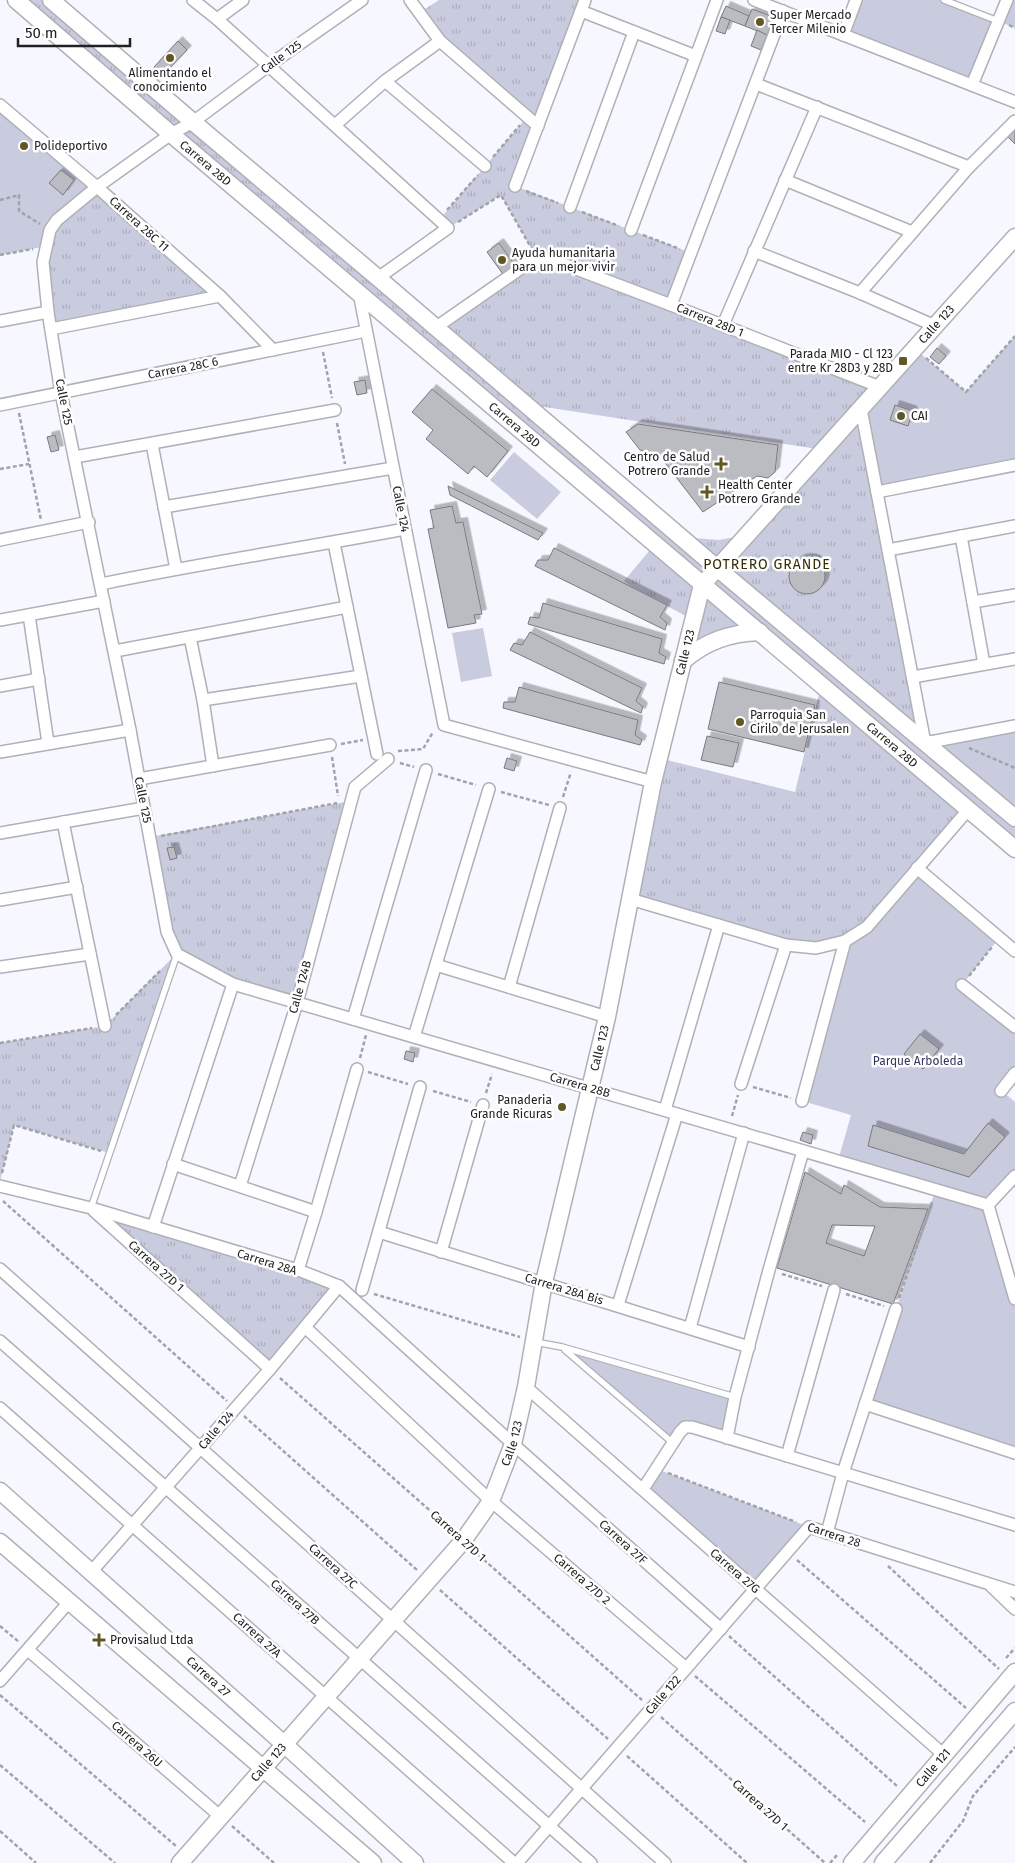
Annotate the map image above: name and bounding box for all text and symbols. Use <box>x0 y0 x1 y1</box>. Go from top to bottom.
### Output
place label: Super Mercado Tercer Milenio <box>770 8 851 36</box>
scale bar <box>18 15 130 47</box>
marker: Super Mercado Tercer Milenio <box>754 16 766 28</box>
text: 50 m <box>25 24 58 42</box>
street label: Calle 125 <box>258 38 304 76</box>
marker: Alimentando el conocimiento <box>164 52 176 64</box>
place label: Alimentando el conocimiento <box>129 66 212 94</box>
street label: Carrera 28D <box>177 138 234 189</box>
place label: Polideportivo <box>34 139 108 153</box>
marker: Polideportivo <box>18 140 30 152</box>
street label: Carrera 28C 11 <box>106 194 172 254</box>
place label: Ayuda humanitaria para un mejor vivir <box>512 246 615 274</box>
marker: Ayuda humanitaria para un mejor vivir <box>496 254 508 266</box>
street label: Carrera 28D 1 <box>674 300 746 340</box>
street label: Calle 123 <box>916 302 957 346</box>
place label: Parada MIO - Cl 123 entre Kr 28D3 y 28D <box>788 347 893 375</box>
street label: Carrera 28C 6 <box>147 354 219 382</box>
marker: Parada MIO - Cl 123 entre Kr 28D3 y 28D <box>897 355 909 367</box>
street label: Calle 125 <box>53 378 75 426</box>
street label: Carrera 28D <box>486 399 543 451</box>
place label: CAI <box>911 409 928 423</box>
marker: CAI <box>895 410 907 422</box>
place label: Centro de Salud Potrero Grande <box>624 450 710 478</box>
marker: Centro de Salud Potrero Grande <box>714 457 728 471</box>
place label: Health Center Potrero Grande <box>718 478 800 506</box>
street label: Calle 124 <box>390 485 412 534</box>
marker: Health Center Potrero Grande <box>700 485 714 499</box>
district label: POTRERO GRANDE <box>703 556 831 573</box>
street label: Calle 123 <box>673 628 698 677</box>
place label: Parroquia San Cirilo de Jerusalen <box>750 708 849 736</box>
marker: Parroquia San Cirilo de Jerusalen <box>734 716 746 728</box>
street label: Carrera 28D <box>864 719 921 771</box>
street label: Calle 125 <box>132 776 154 824</box>
street label: Calle 124B <box>286 959 314 1015</box>
street label: Calle 123 <box>587 1024 612 1073</box>
park label: Parque Arboleda <box>873 1054 963 1068</box>
street label: Carrera 28B <box>548 1070 612 1100</box>
place label: Panaderia Grande Ricuras <box>470 1093 552 1121</box>
marker: Panaderia Grande Ricuras <box>556 1101 568 1113</box>
street label: Carrera 27D 1 <box>125 1237 187 1295</box>
street label: Carrera 28A <box>235 1246 299 1278</box>
street label: Carrera 28A Bis <box>523 1270 605 1308</box>
street label: Calle 124 <box>195 1407 237 1452</box>
street label: Calle 123 <box>498 1419 525 1468</box>
street label: Carrera 27D 1 <box>427 1507 489 1565</box>
street label: Carrera 27F <box>596 1517 650 1567</box>
street label: Carrera 28 <box>806 1520 863 1550</box>
street label: Carrera 27C <box>306 1541 360 1592</box>
street label: Carrera 27G <box>707 1546 763 1596</box>
street label: Carrera 27D 2 <box>551 1551 613 1607</box>
street label: Carrera 27B <box>268 1576 322 1628</box>
street label: Carrera 27A <box>230 1610 284 1660</box>
marker: Provisalud Ltda <box>92 1633 106 1647</box>
place label: Provisalud Ltda <box>110 1633 194 1647</box>
street label: Carrera 27 <box>184 1654 233 1700</box>
street label: Calle 122 <box>642 1673 684 1717</box>
street label: Carrera 26U <box>109 1718 165 1770</box>
street label: Calle 123 <box>248 1740 289 1785</box>
street label: Calle 121 <box>913 1746 953 1790</box>
street label: Carrera 27D 1 <box>729 1776 791 1834</box>

